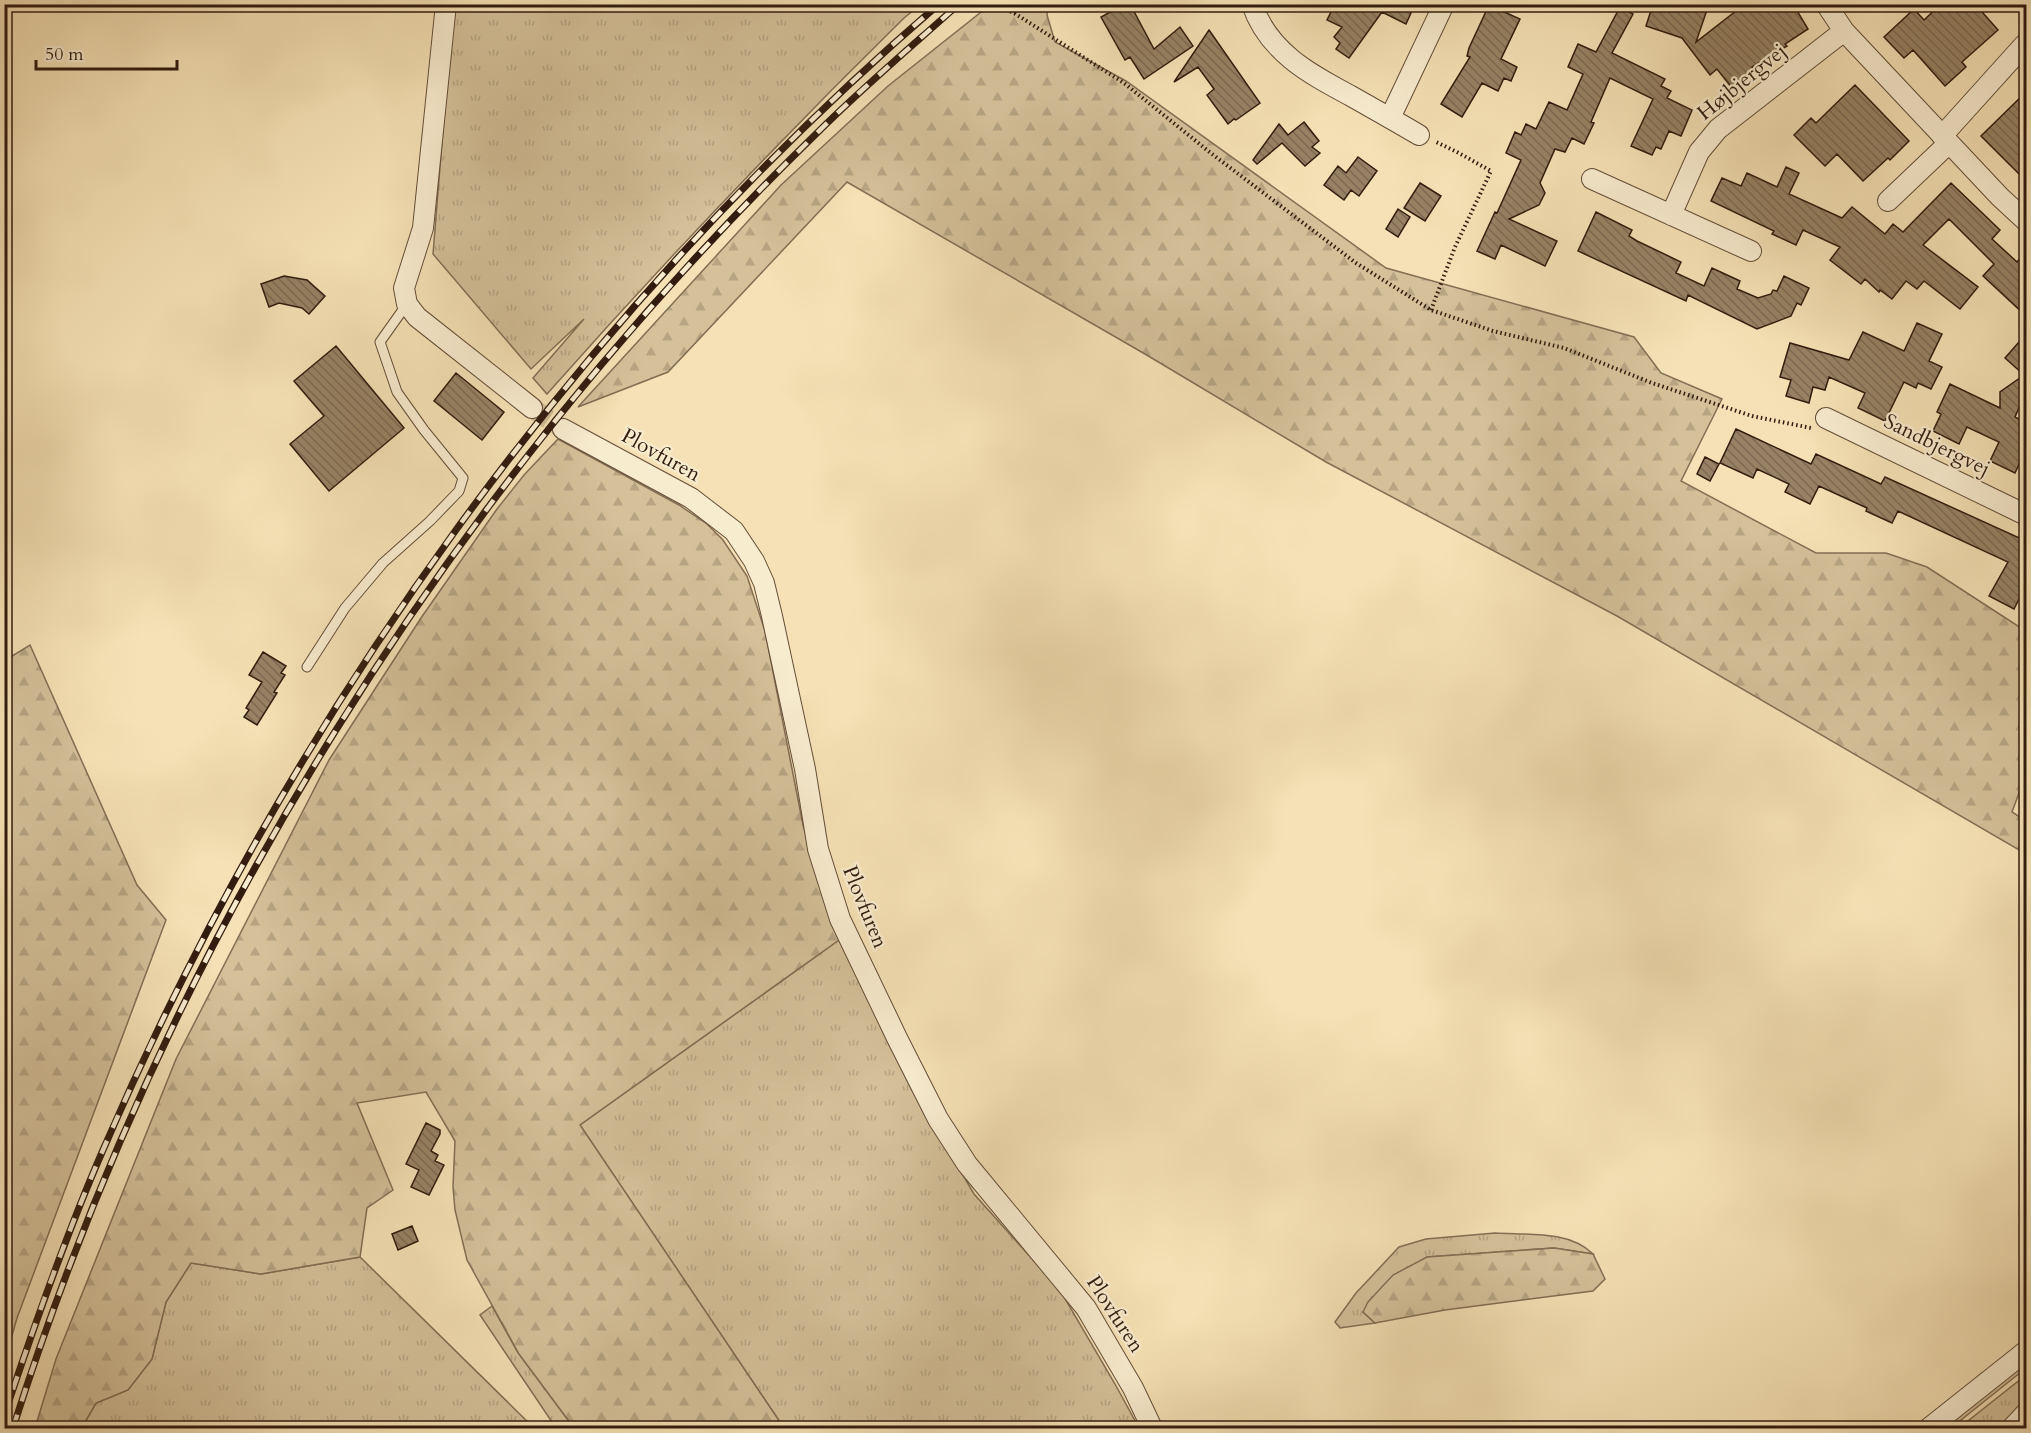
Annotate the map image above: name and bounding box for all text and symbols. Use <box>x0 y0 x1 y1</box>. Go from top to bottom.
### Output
scale bar <box>36 33 177 71</box>
street label: Højbjergvej <box>1691 37 1793 127</box>
text: 50 m <box>45 42 84 67</box>
street label: Sandbjergvej <box>1879 407 1995 483</box>
street label: Plovfuren <box>616 421 706 489</box>
street label: Plovfuren <box>835 861 895 953</box>
street label: Plovfuren <box>1079 1270 1151 1358</box>

